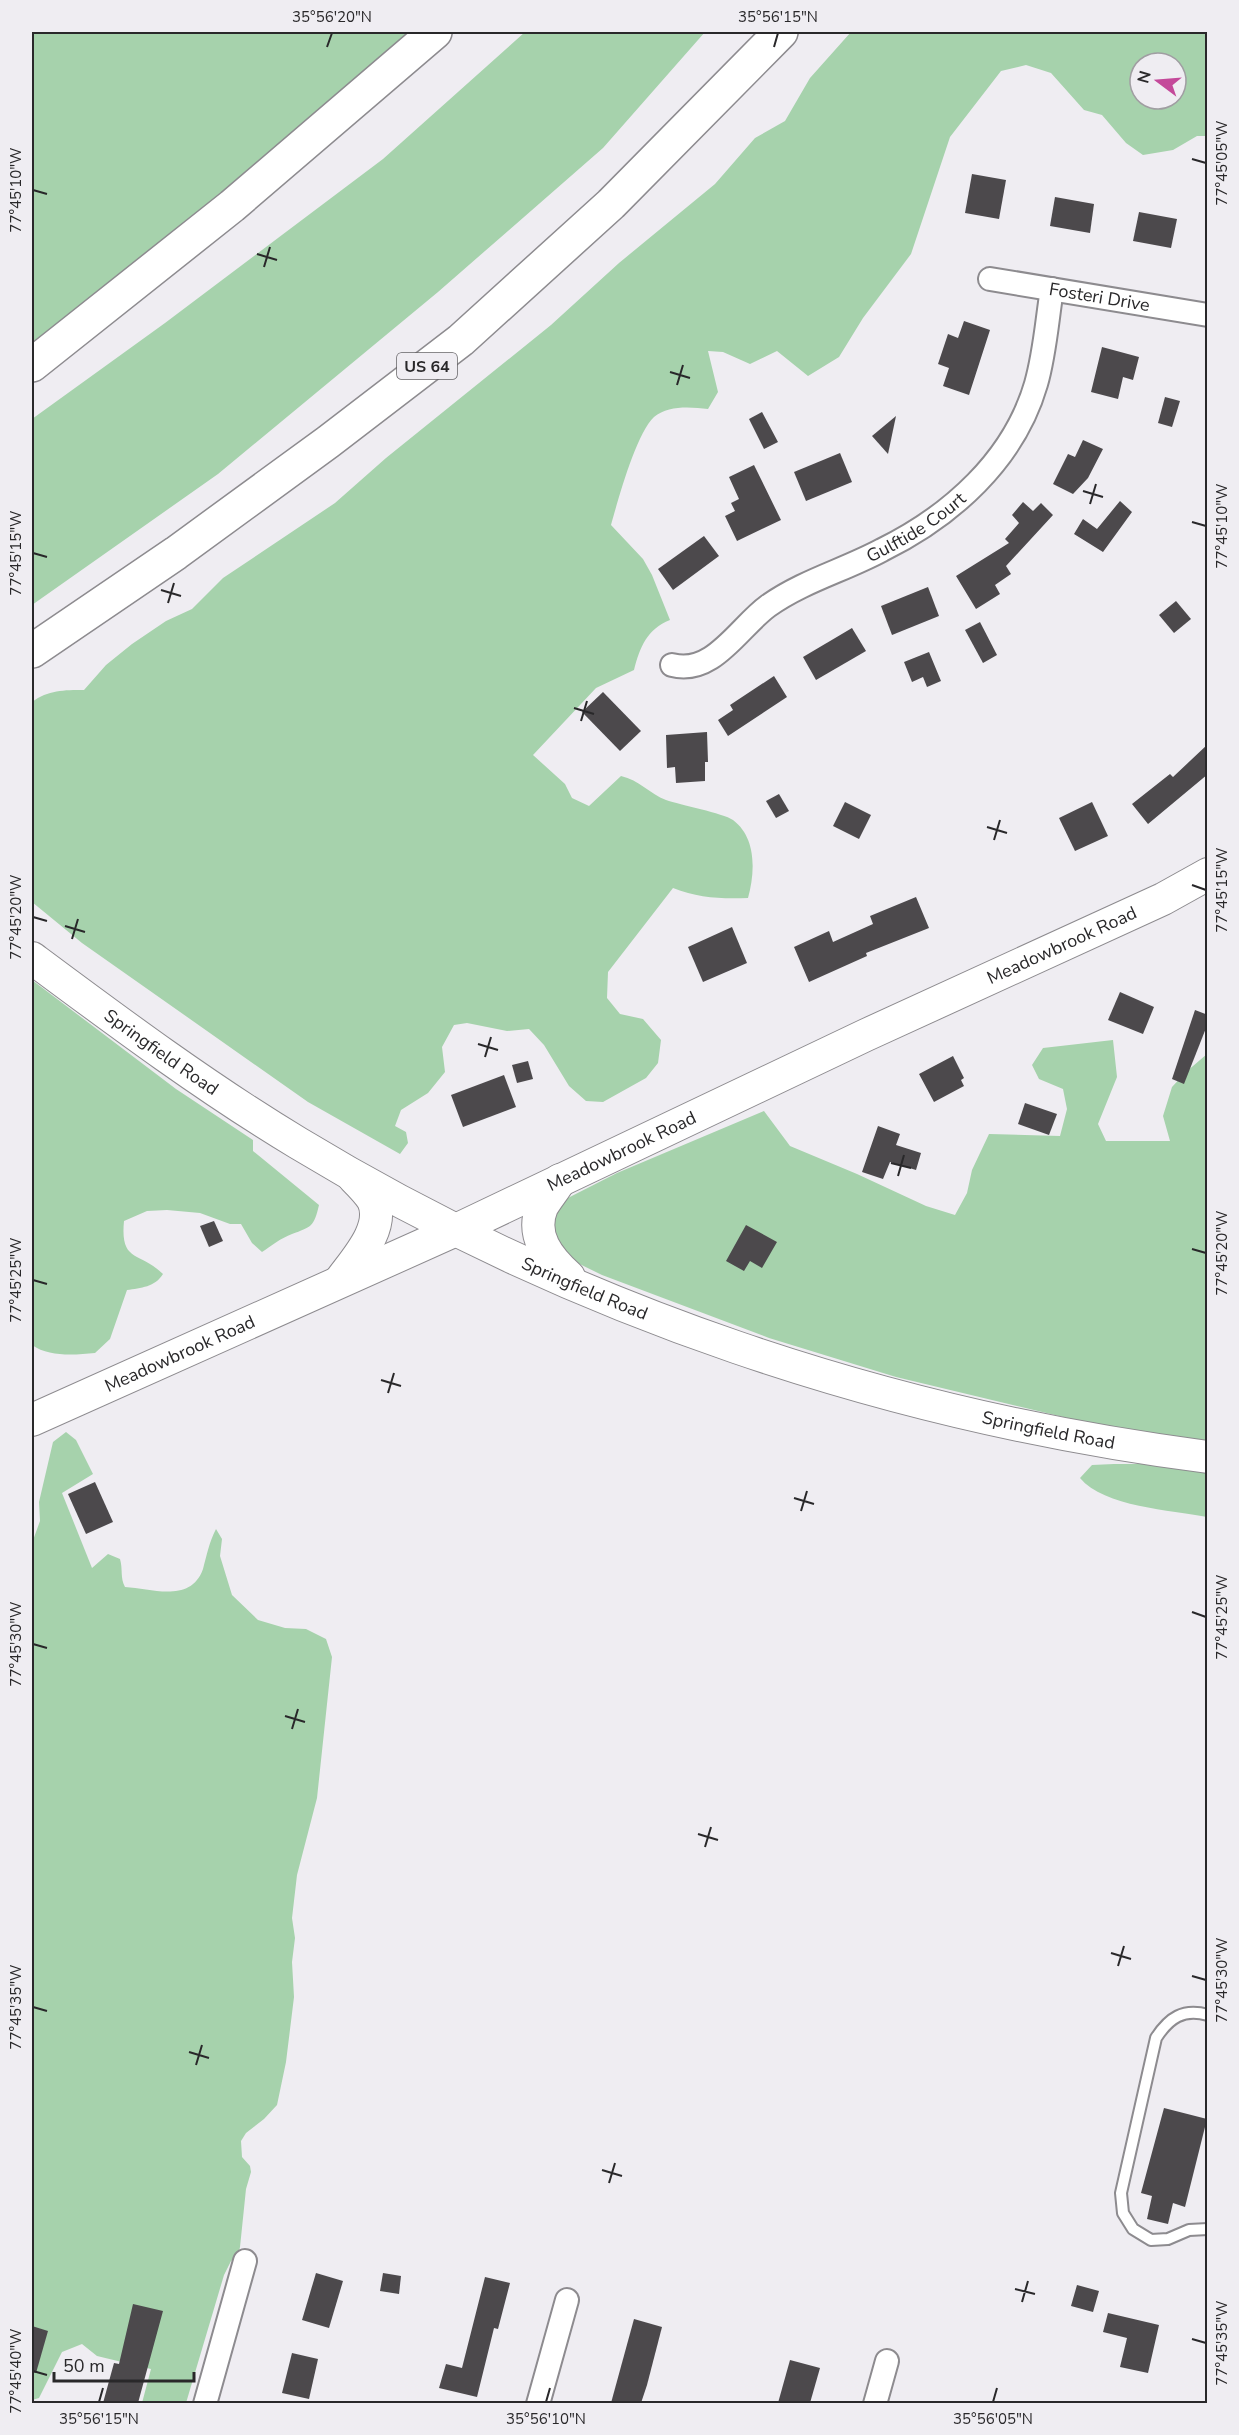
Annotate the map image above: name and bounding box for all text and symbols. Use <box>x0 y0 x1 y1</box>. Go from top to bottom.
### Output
text: 35°56'20"N <box>292 7 372 27</box>
text: 35°56'15"N <box>738 7 818 27</box>
north arrow <box>1128 51 1188 111</box>
text: N <box>1132 68 1157 86</box>
text: 77°45'05"W <box>1212 120 1232 206</box>
text: 77°45'10"W <box>6 147 26 233</box>
street label: Fosteri Drive <box>1047 277 1152 317</box>
road number: US 64 <box>397 353 457 379</box>
text: 77°45'10"W <box>1212 483 1232 569</box>
street label: Gulftide Court <box>862 486 972 568</box>
text: 77°45'15"W <box>6 510 26 596</box>
text: 77°45'15"W <box>1212 847 1232 933</box>
text: 77°45'20"W <box>6 874 26 960</box>
street label: Meadowbrook Road <box>983 901 1141 990</box>
street label: Springfield Road <box>99 1003 223 1101</box>
street label: Meadowbrook Road <box>543 1106 700 1197</box>
text: 77°45'20"W <box>1212 1210 1232 1296</box>
text: 77°45'25"W <box>6 1237 26 1323</box>
street label: Springfield Road <box>518 1251 651 1326</box>
street label: Meadowbrook Road <box>101 1310 259 1398</box>
street label: Springfield Road <box>980 1405 1117 1455</box>
text: 77°45'25"W <box>1212 1574 1232 1660</box>
text: 77°45'30"W <box>6 1601 26 1687</box>
text: 77°45'30"W <box>1212 1937 1232 2023</box>
text: 77°45'35"W <box>6 1964 26 2050</box>
text: 77°45'35"W <box>1212 2300 1232 2386</box>
text: 77°45'40"W <box>6 2328 26 2414</box>
scale bar <box>54 2345 194 2383</box>
text: 50 m <box>63 2354 105 2378</box>
text: 35°56'15"N <box>59 2409 139 2429</box>
text: 35°56'10"N <box>506 2409 586 2429</box>
text: 35°56'05"N <box>953 2409 1033 2429</box>

